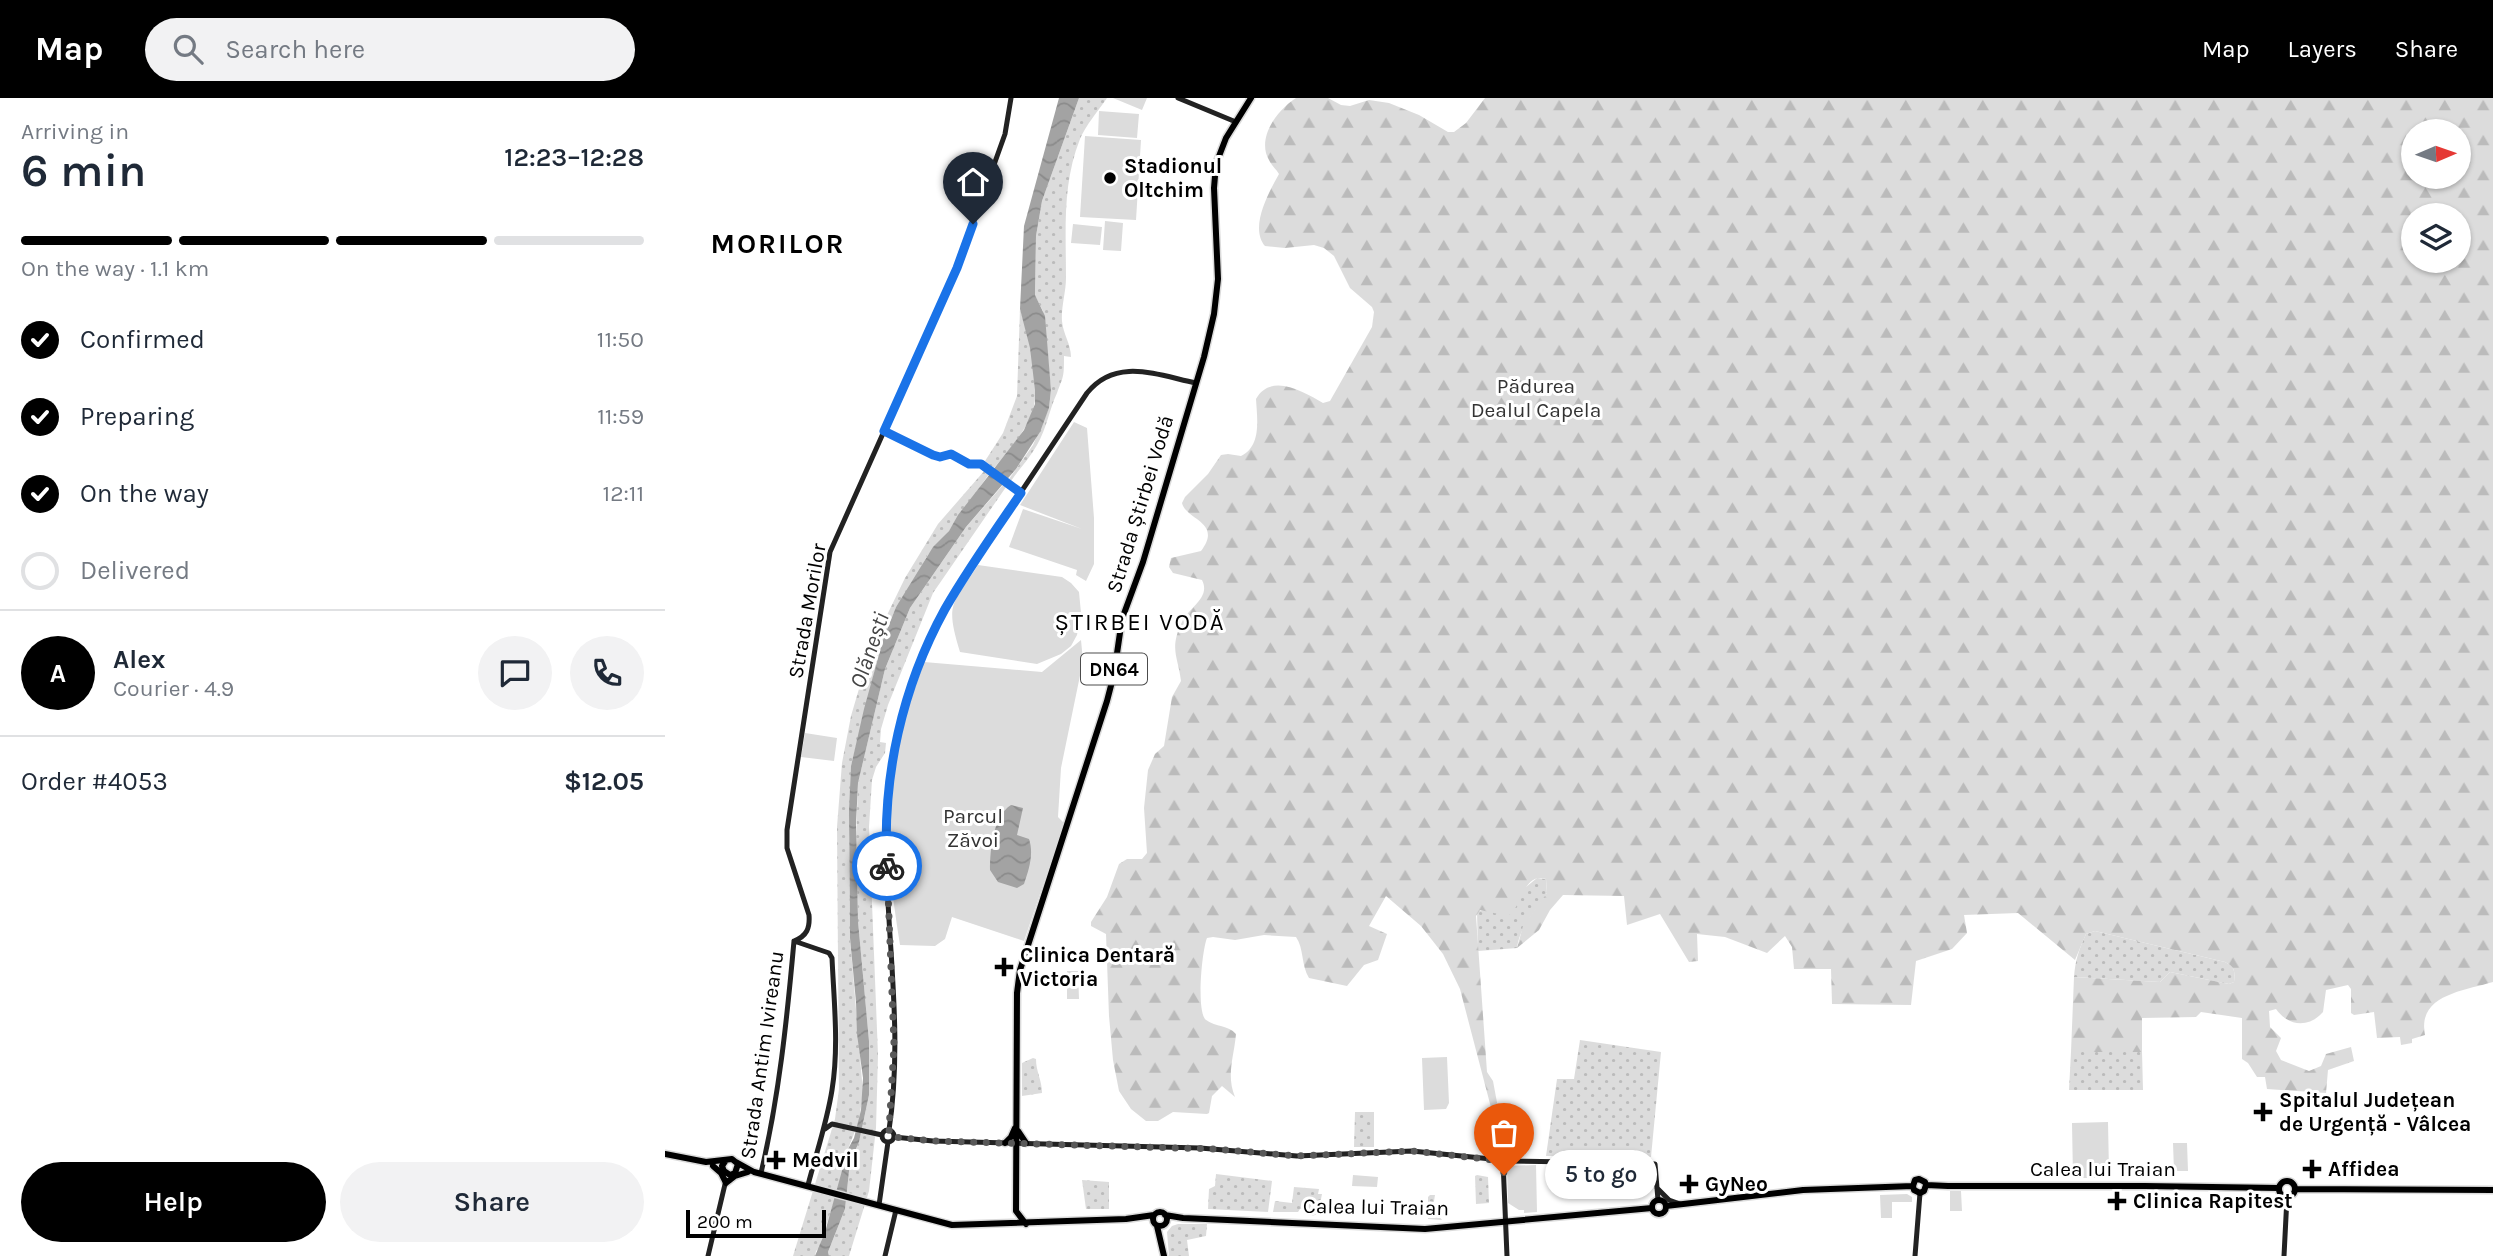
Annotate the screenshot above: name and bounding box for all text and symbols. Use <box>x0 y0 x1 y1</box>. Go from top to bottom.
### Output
search box <box>145 18 635 81</box>
text: Map <box>35 30 103 68</box>
icon: search <box>169 30 207 68</box>
text: Search here <box>225 34 365 65</box>
text: Map <box>2202 35 2250 63</box>
text: Layers <box>2288 35 2357 63</box>
text: Share <box>2395 35 2458 63</box>
text: Arriving in <box>21 118 129 145</box>
north arrow <box>2401 119 2471 189</box>
map controls <box>2401 119 2471 273</box>
text: 12:23–12:28 <box>504 142 644 173</box>
text: 6 min <box>21 144 147 198</box>
pin <box>943 152 1003 224</box>
place label: Stadionul Oltchim <box>1124 154 1222 202</box>
icon: home <box>954 163 992 201</box>
marker: Stadionul Oltchim <box>1102 170 1118 186</box>
button: layers <box>2401 203 2471 273</box>
district label: MORILOR <box>710 227 846 260</box>
text: On the way · 1.1 km <box>21 255 209 282</box>
icon: check <box>21 321 59 359</box>
text: Confirmed <box>80 324 205 355</box>
text: 11:50 <box>597 326 644 353</box>
park label: Pădurea Dealul Capela <box>1471 374 1601 422</box>
icon: check <box>21 398 59 436</box>
text: Preparing <box>80 401 194 432</box>
text: 11:59 <box>597 403 644 430</box>
street label: Strada Știrbei Vodă <box>1102 412 1178 596</box>
icon: check <box>21 475 59 513</box>
text: On the way <box>80 478 209 509</box>
text: 12:11 <box>603 480 644 507</box>
street label: Strada Morilor <box>783 541 831 680</box>
text: Delivered <box>80 555 190 586</box>
district label: ȘTIRBEI VODĂ <box>1054 608 1226 636</box>
water label: Olănești <box>844 609 895 692</box>
button: chat <box>478 636 552 710</box>
button: phone <box>570 636 644 710</box>
text: Alex <box>113 644 165 675</box>
road number: DN64 <box>1081 654 1147 684</box>
text: A <box>50 658 66 689</box>
text: Courier · 4.9 <box>113 675 234 702</box>
text: Order #4053 <box>21 766 168 797</box>
text: $12.05 <box>564 766 644 797</box>
park label: Parcul Zăvoi <box>943 804 1003 852</box>
courier <box>852 831 922 901</box>
icon: bike <box>868 847 906 885</box>
place label: Clinica Dentară Victoria <box>1020 943 1175 991</box>
street label: Strada Antim Ivireanu <box>735 949 789 1161</box>
marker: Clinica Dentară Victoria <box>994 957 1014 977</box>
place label: Spitalul Județean de Urgență - Vâlcea <box>2279 1088 2471 1136</box>
marker: Spitalul Județean de Urgență - Vâlcea <box>2253 1102 2273 1122</box>
pin <box>1474 1103 1534 1175</box>
icon: bag <box>1485 1114 1523 1152</box>
place label: Medvil <box>792 1148 859 1172</box>
marker: Medvil <box>766 1150 786 1170</box>
callout: 5 to go <box>1546 1150 1658 1200</box>
street label: Calea lui Traian <box>2030 1157 2176 1181</box>
place label: Affidea <box>2328 1157 2400 1181</box>
marker: Affidea <box>2302 1159 2322 1179</box>
text: 5 to go <box>1565 1161 1637 1188</box>
button: Help <box>21 1162 326 1242</box>
button: Share <box>340 1162 644 1242</box>
place label: GyNeo <box>1705 1172 1768 1196</box>
marker: GyNeo <box>1679 1174 1699 1194</box>
place label: Clinica Rapitest <box>2133 1189 2293 1213</box>
marker: Clinica Rapitest <box>2107 1191 2127 1211</box>
street label: Calea lui Traian <box>1303 1194 1449 1220</box>
scale bar <box>686 1207 826 1239</box>
text: 200 m <box>697 1211 753 1233</box>

